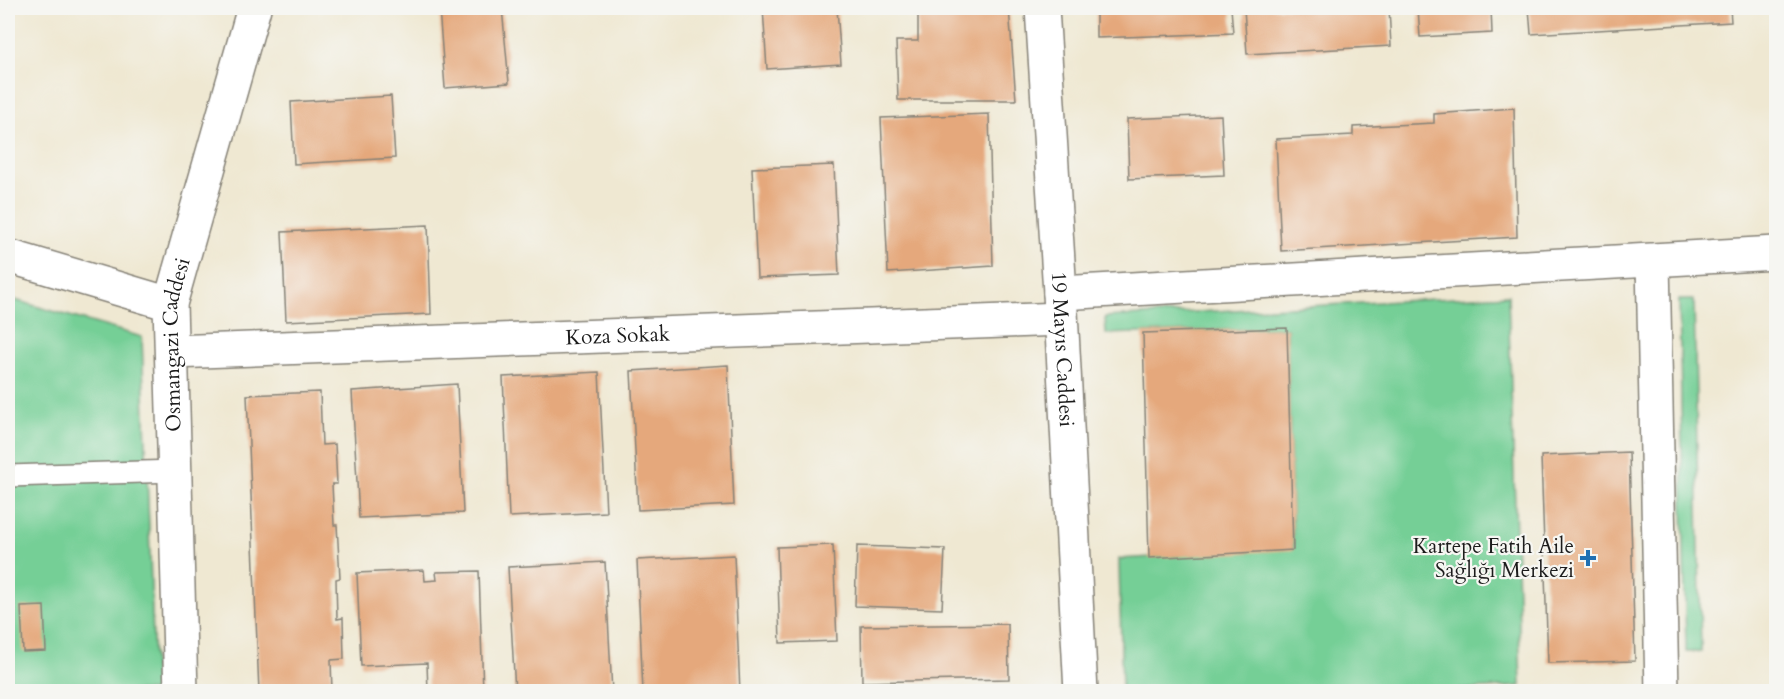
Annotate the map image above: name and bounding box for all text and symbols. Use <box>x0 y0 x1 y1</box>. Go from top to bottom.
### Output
street label: Osmangazi Caddesi <box>155 254 197 432</box>
street label: 19 Mayıs Caddesi <box>1044 271 1082 428</box>
street label: Koza Sokak <box>565 319 671 352</box>
place label: Kartepe Fatih Aile Sağlığı Merkezi <box>1413 532 1574 585</box>
marker: Kartepe Fatih Aile Sağlığı Merkezi <box>1579 549 1597 567</box>

